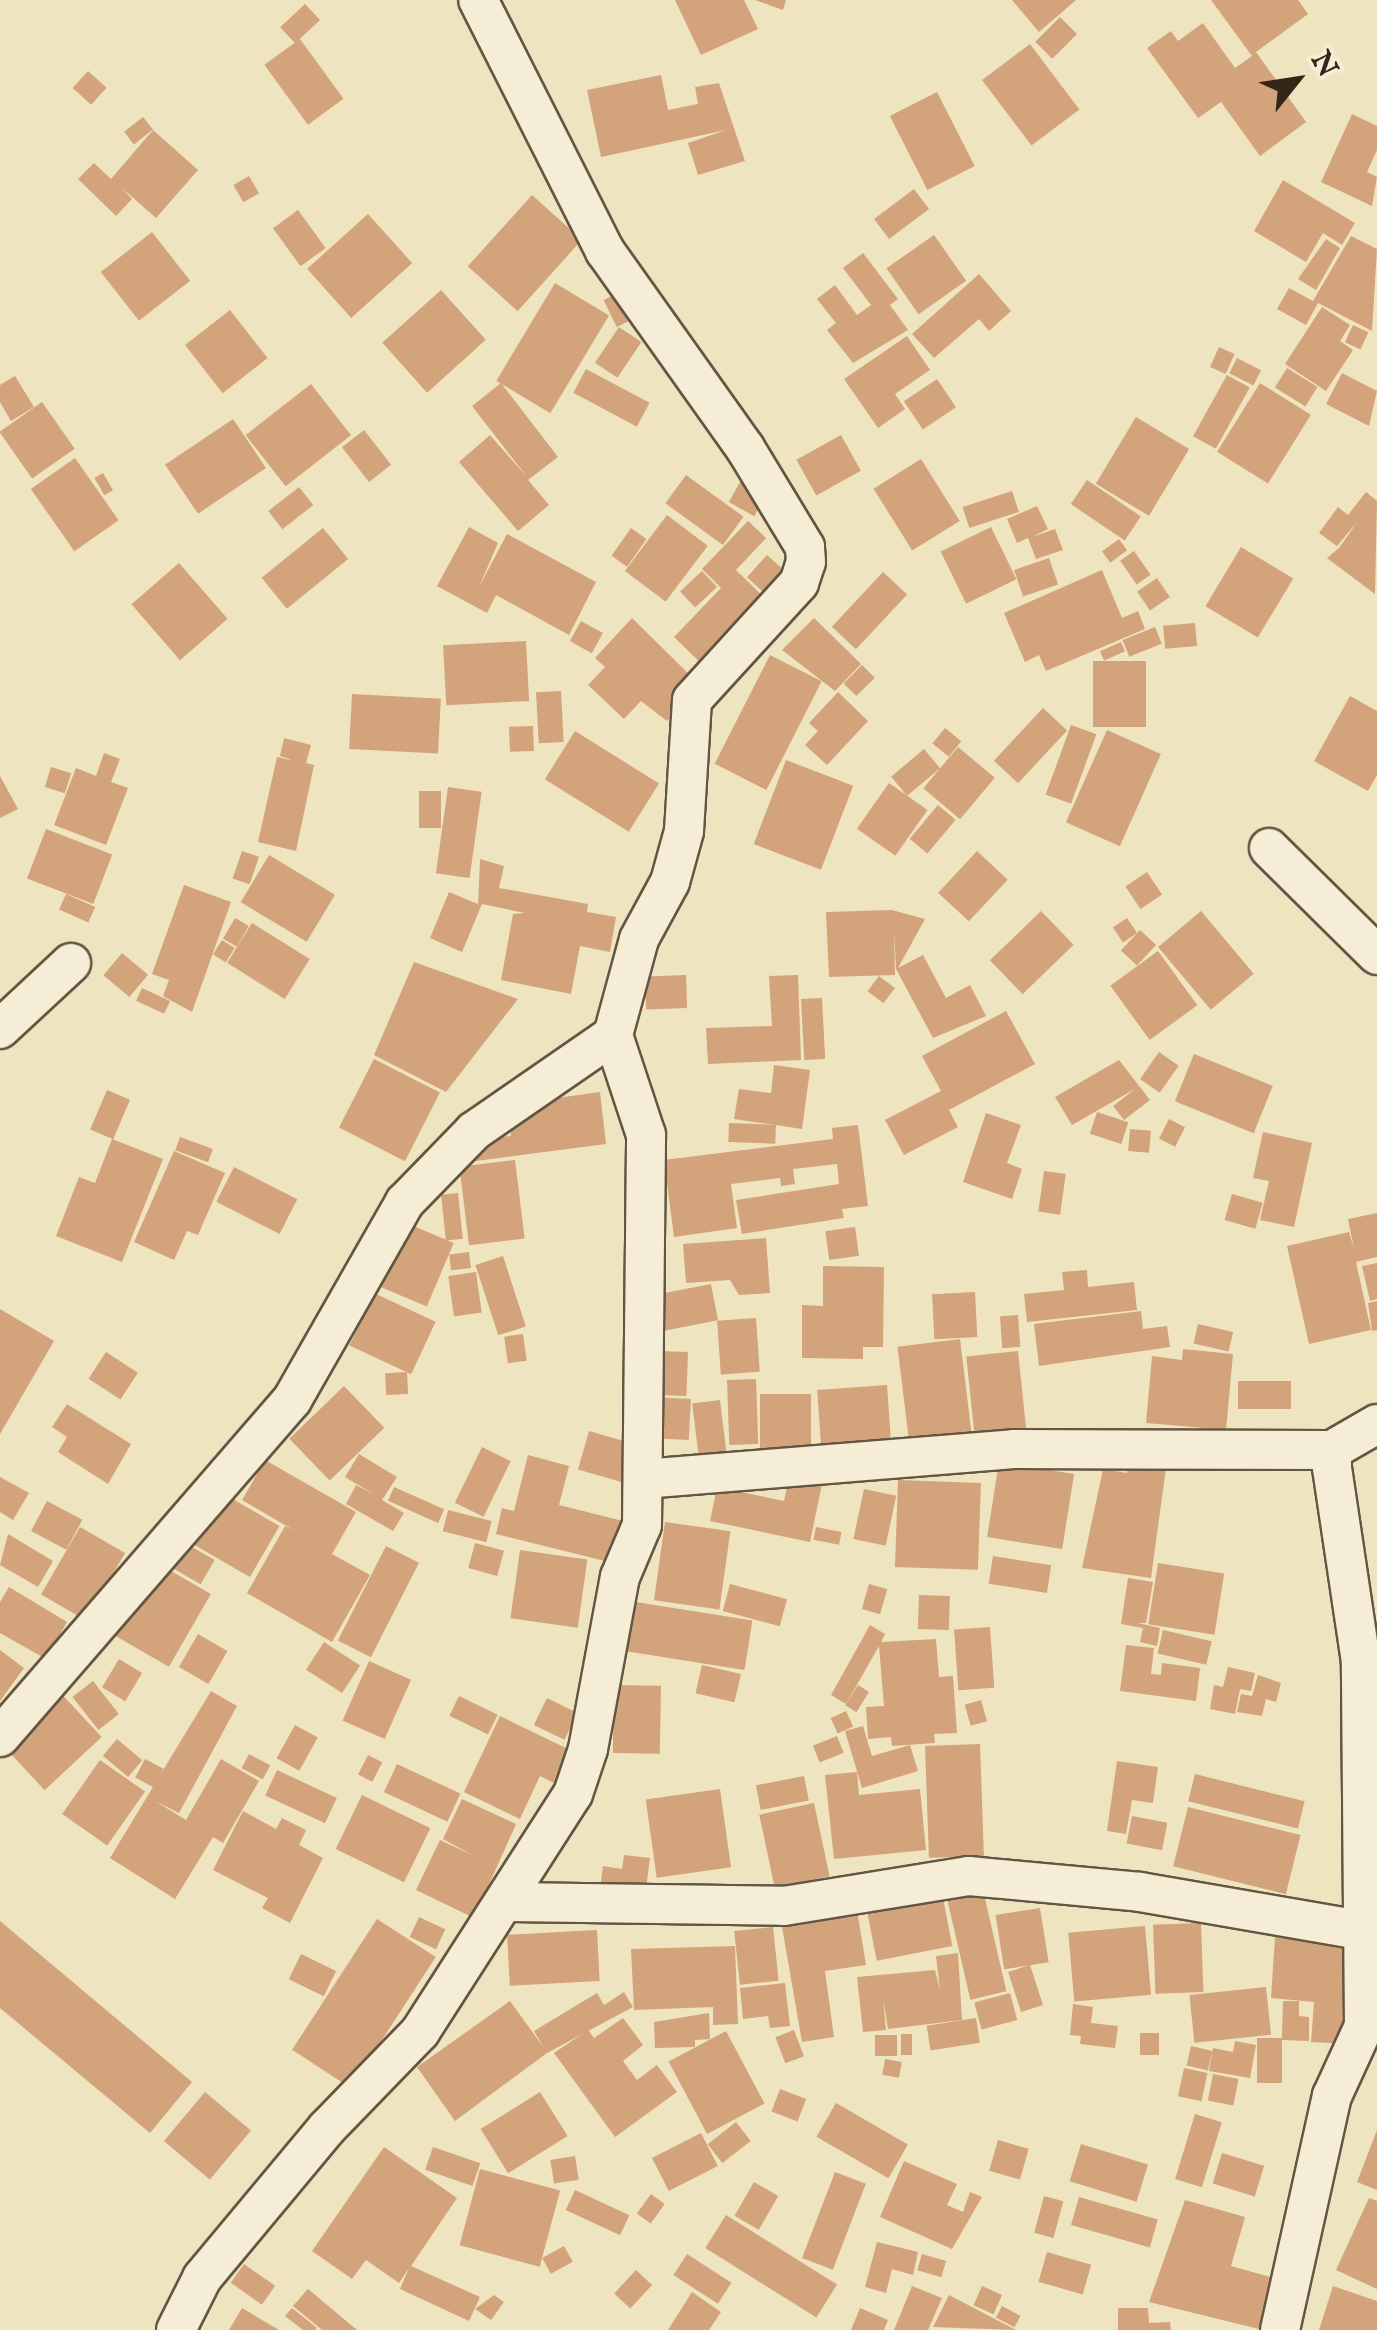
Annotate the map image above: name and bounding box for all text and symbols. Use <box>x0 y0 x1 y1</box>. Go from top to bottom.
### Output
north arrow <box>1247 30 1347 130</box>
text: N <box>1302 45 1345 84</box>

